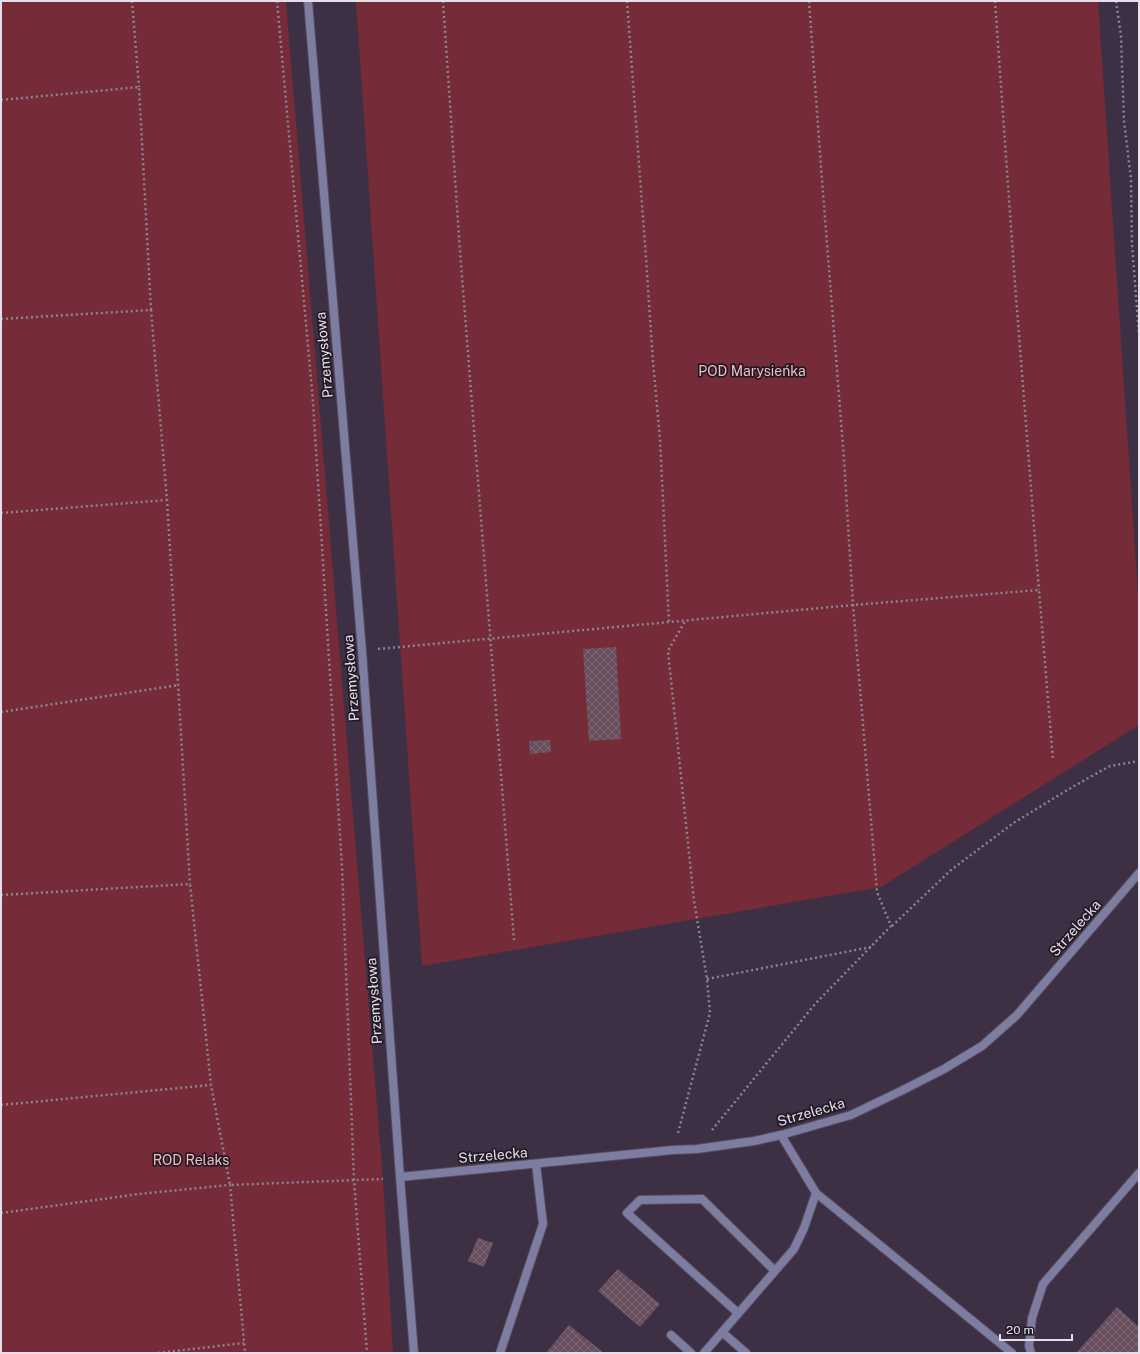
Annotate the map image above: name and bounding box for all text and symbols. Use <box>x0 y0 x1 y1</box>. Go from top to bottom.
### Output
street label: Przemysłowa <box>312 311 336 399</box>
park label: POD Marysieńka <box>698 363 806 379</box>
street label: Przemysłowa <box>340 634 362 722</box>
street label: Strzelecka <box>1046 897 1104 959</box>
street label: Przemysłowa <box>363 957 385 1045</box>
street label: Strzelecka <box>775 1095 847 1129</box>
street label: Strzelecka <box>458 1144 528 1166</box>
park label: ROD Relaks <box>153 1152 229 1168</box>
scale bar <box>1000 1316 1072 1342</box>
text: 20 m <box>1006 1323 1034 1337</box>

